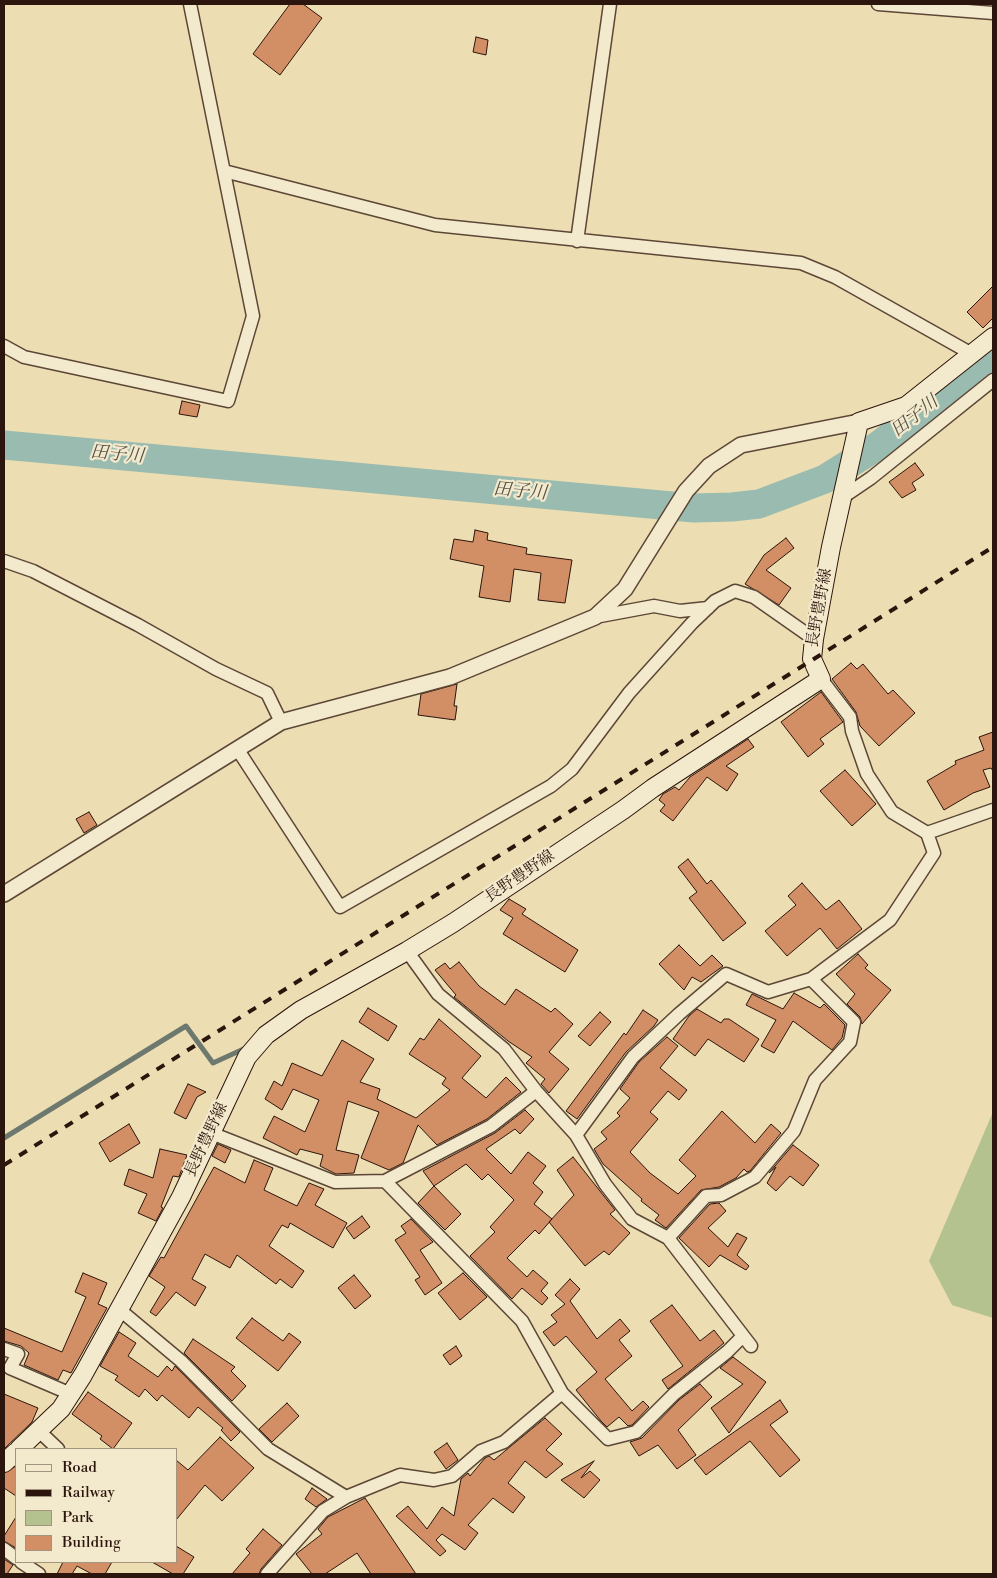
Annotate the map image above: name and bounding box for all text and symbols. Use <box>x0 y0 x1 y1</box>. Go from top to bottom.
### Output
water label: 田子川 <box>887 392 943 442</box>
water label: 田子川 <box>89 442 145 468</box>
water label: 田子川 <box>492 479 548 505</box>
street label: 長野豊野線 <box>804 567 836 649</box>
street label: 長野豊野線 <box>481 847 559 907</box>
street label: 長野豊野線 <box>181 1100 233 1180</box>
legend <box>15 1448 178 1563</box>
text: Road <box>62 1458 97 1477</box>
text: Railway <box>62 1483 115 1502</box>
text: Park <box>62 1508 93 1527</box>
text: Building <box>62 1533 121 1552</box>

